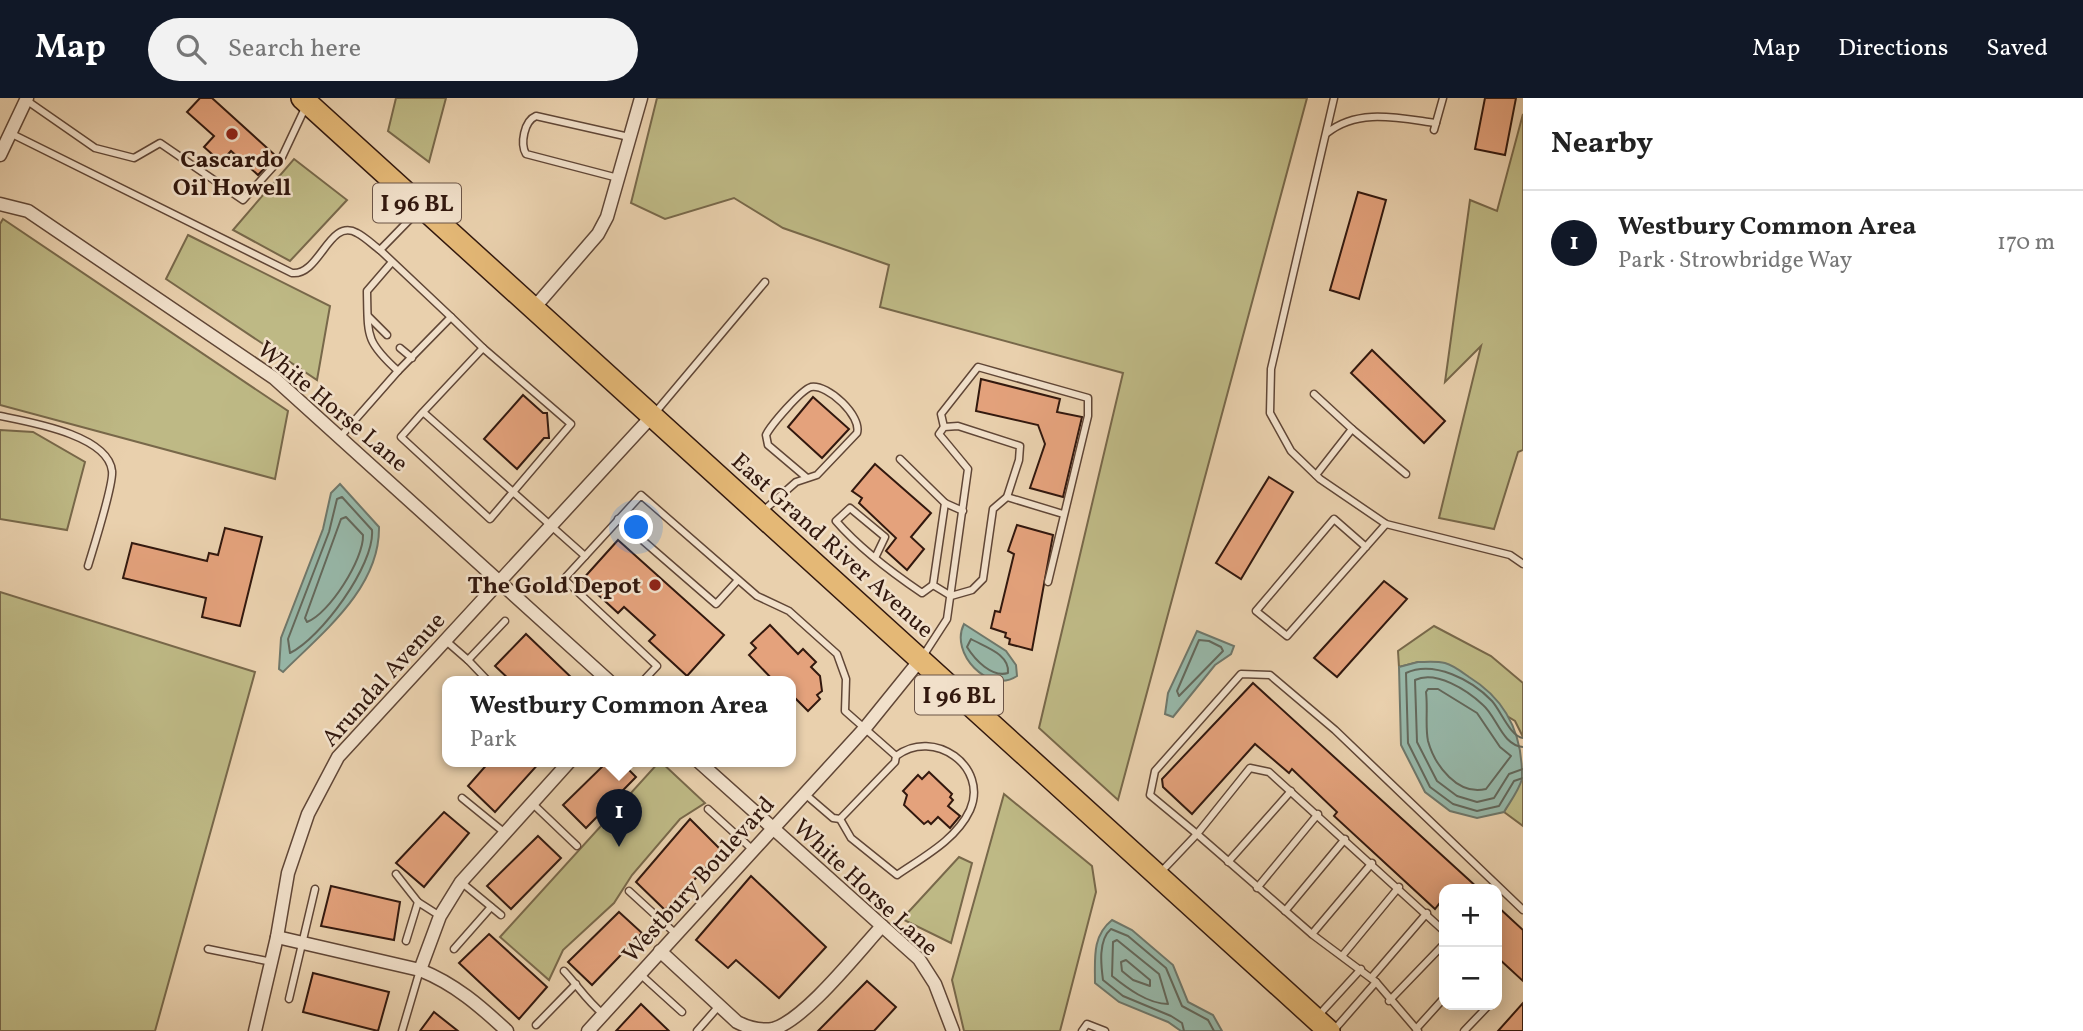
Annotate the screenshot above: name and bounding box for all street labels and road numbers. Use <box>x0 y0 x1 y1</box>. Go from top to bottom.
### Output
road number: I 96 BL <box>373 184 461 222</box>
street label: White Horse Lane <box>249 334 415 481</box>
street label: East Grand River Avenue <box>723 446 941 647</box>
street label: Arundal Avenue <box>315 605 454 755</box>
road number: I 96 BL <box>915 676 1003 715</box>
street label: Westbury Boulevard <box>615 790 784 971</box>
street label: White Horse Lane <box>784 812 945 965</box>

